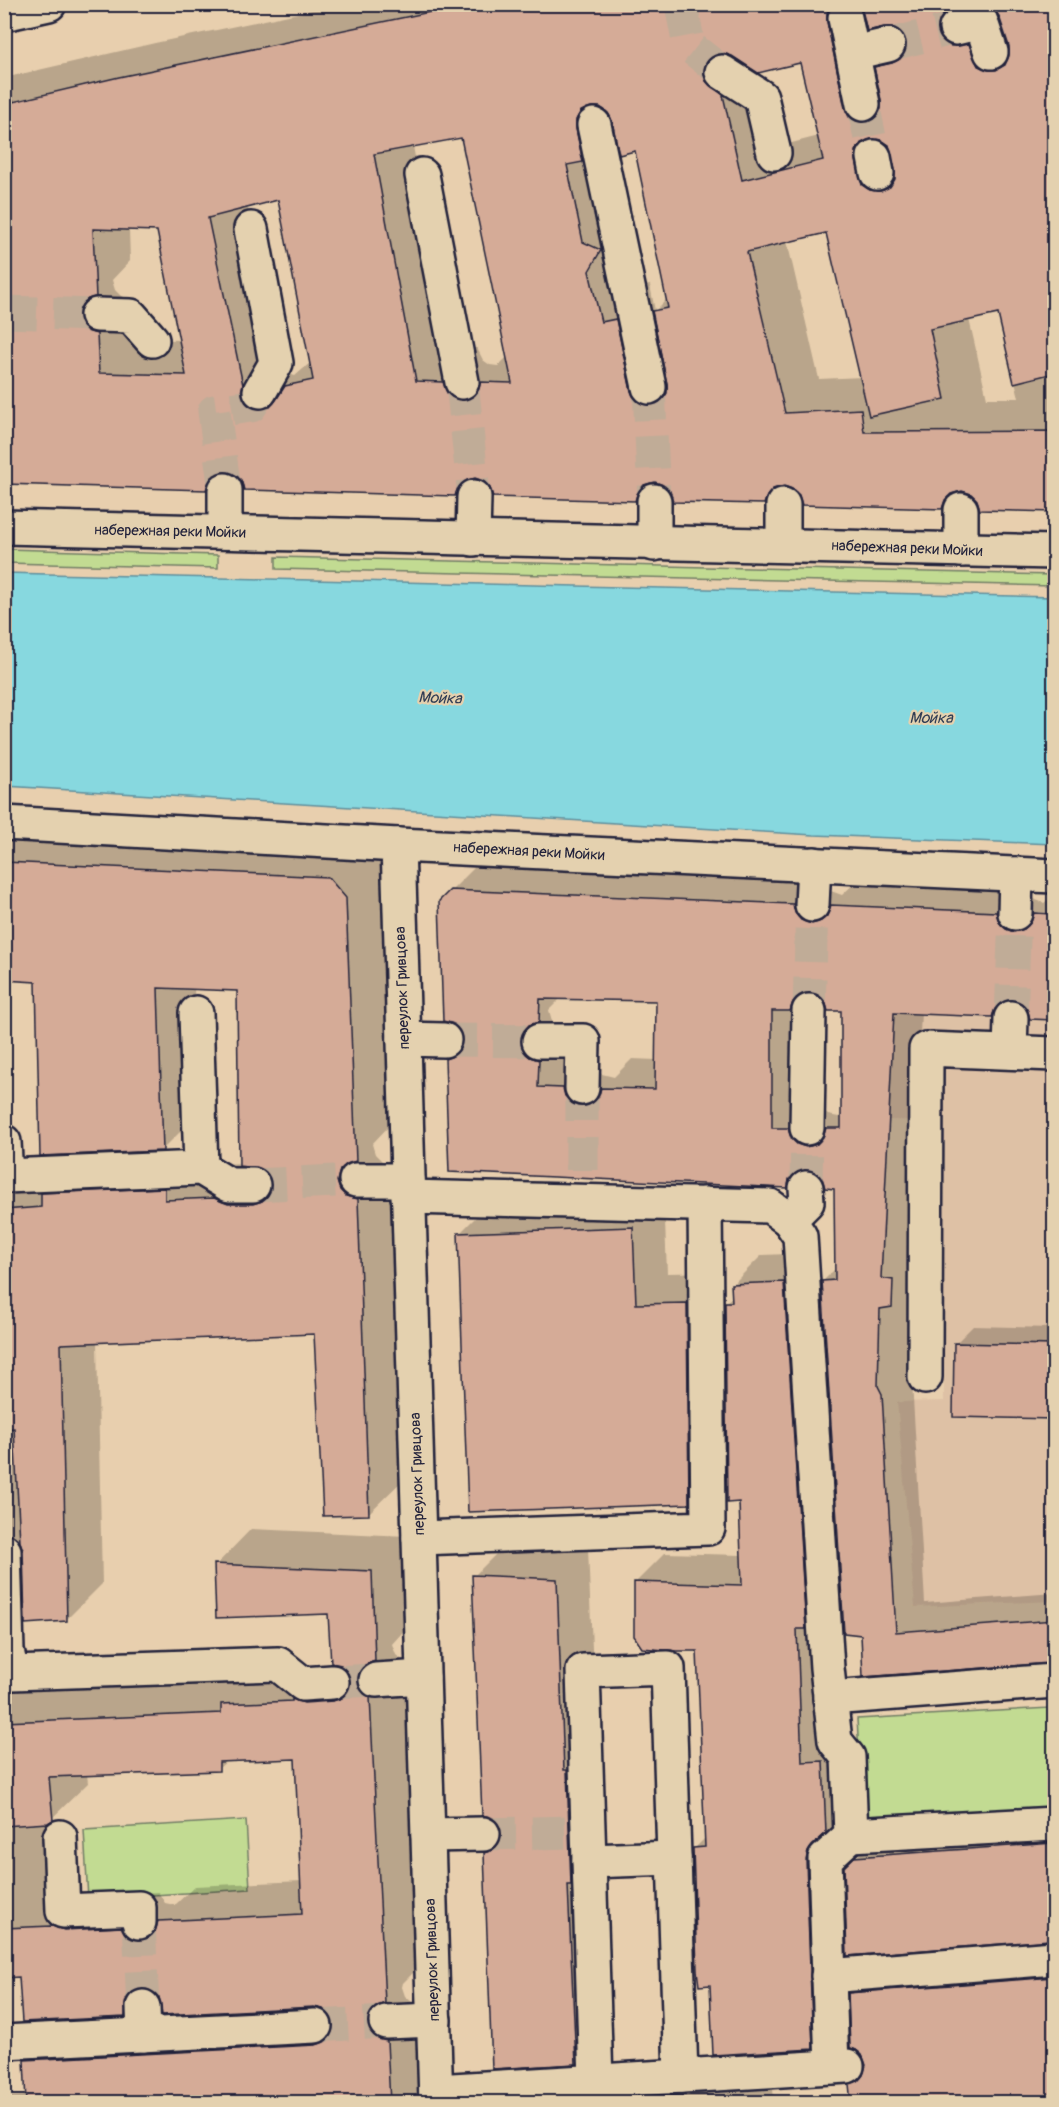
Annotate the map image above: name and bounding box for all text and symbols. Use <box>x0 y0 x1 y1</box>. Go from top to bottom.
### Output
street label: набережная реки Мойки <box>94 521 246 542</box>
street label: набережная реки Мойки <box>831 536 983 561</box>
water label: Мойка <box>418 687 464 709</box>
water label: Мойка <box>909 708 954 728</box>
street label: набережная реки Мойки <box>453 838 605 865</box>
street label: переулок Гривцова <box>391 926 414 1050</box>
street label: переулок Гривцова <box>406 1412 429 1536</box>
street label: переулок Гривцова <box>421 1898 444 2022</box>

